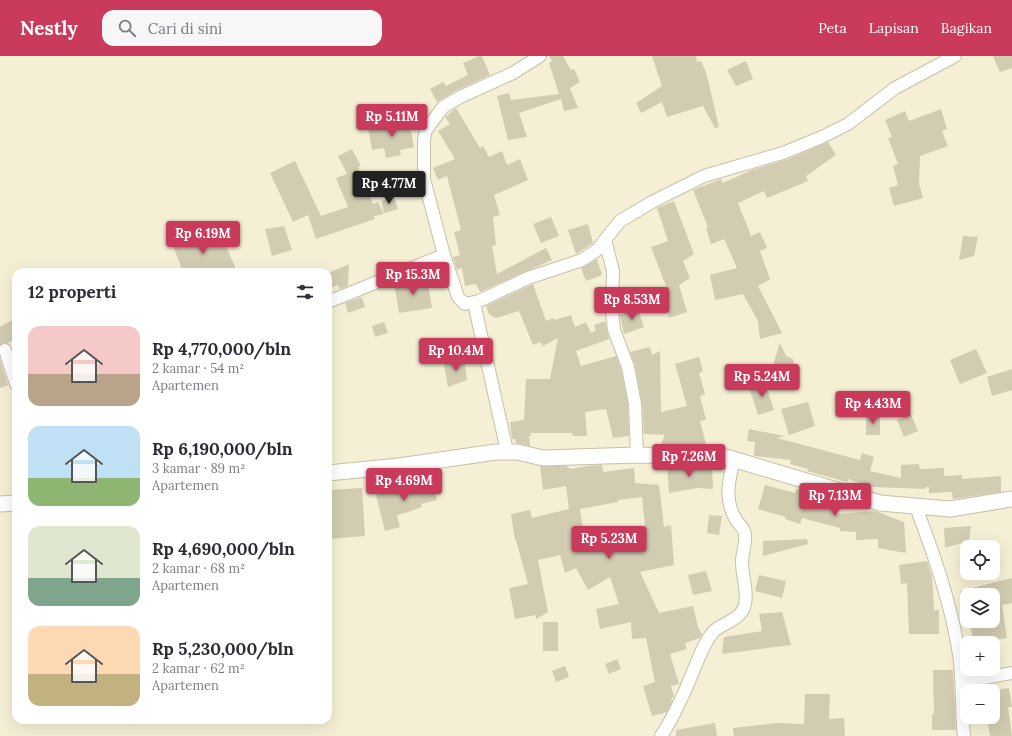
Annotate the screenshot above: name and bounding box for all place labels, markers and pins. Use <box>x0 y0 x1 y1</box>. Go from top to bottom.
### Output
pin: Rp 5.11M <box>351 104 433 138</box>
pin: Rp 4.77M <box>348 171 430 205</box>
pin: Rp 6.19M <box>162 221 244 255</box>
pin: Rp 15.3M <box>372 262 454 296</box>
pin: Rp 8.53M <box>591 287 673 321</box>
pin: Rp 10.4M <box>415 338 497 372</box>
pin: Rp 5.24M <box>721 364 803 398</box>
pin: Rp 4.43M <box>832 391 914 425</box>
pin: Rp 7.26M <box>648 444 730 478</box>
pin: Rp 4.69M <box>363 468 445 502</box>
pin: Rp 7.13M <box>794 483 876 517</box>
pin: Rp 5.23M <box>568 526 650 560</box>

